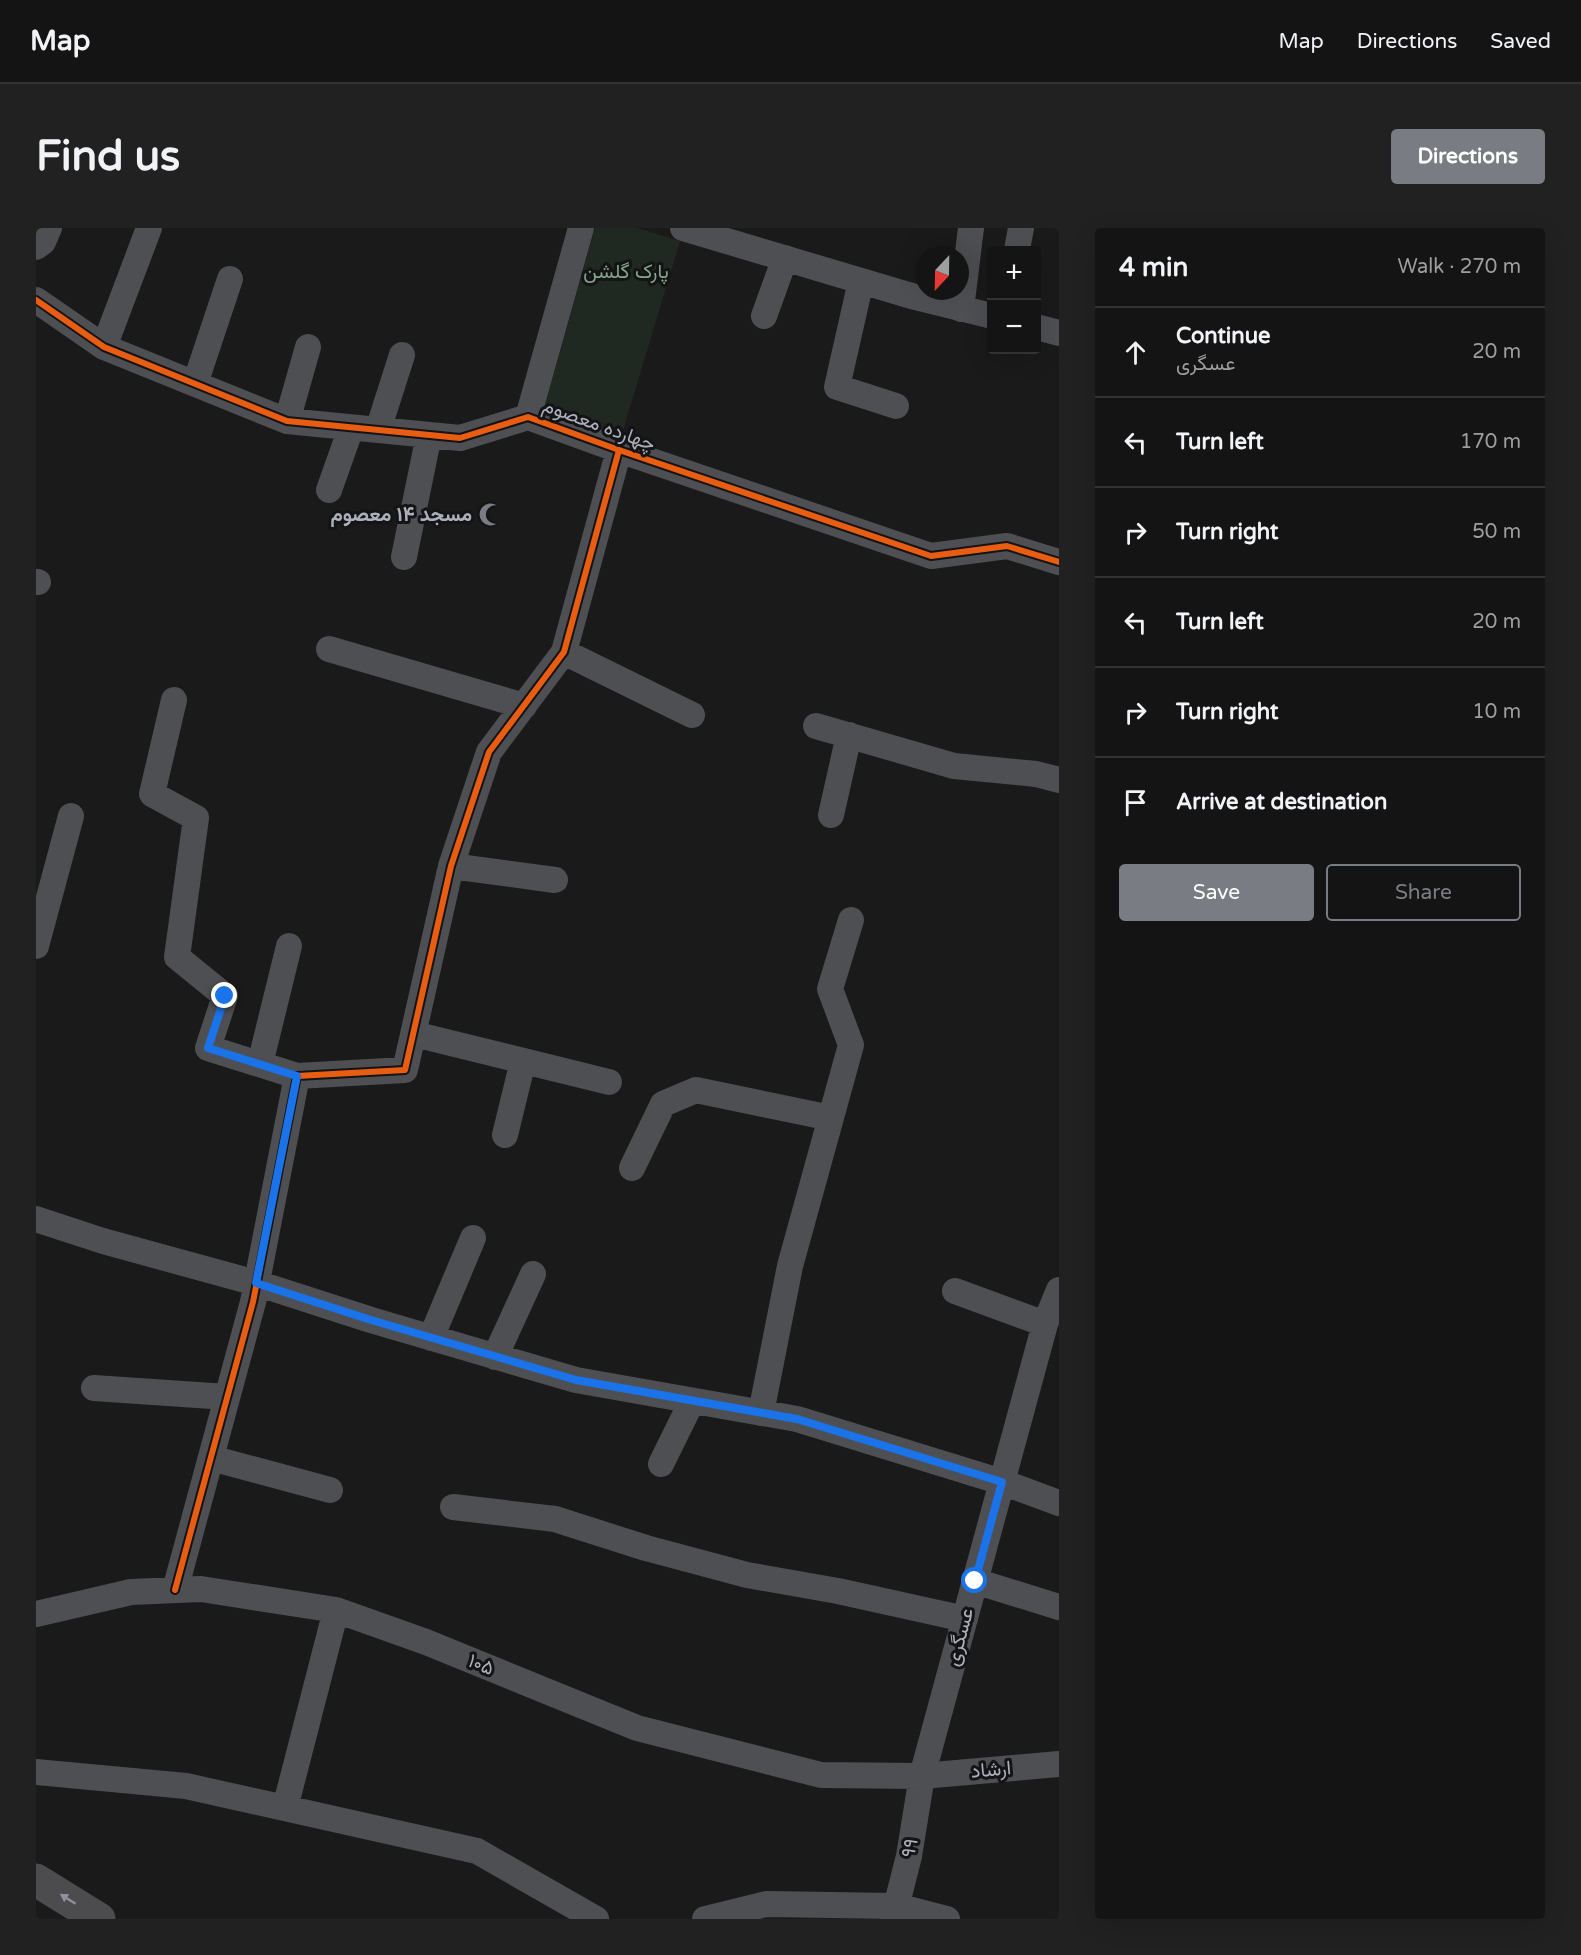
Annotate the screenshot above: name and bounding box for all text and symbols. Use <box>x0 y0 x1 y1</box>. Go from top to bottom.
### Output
text: Map <box>30 24 90 58</box>
text: Map <box>1278 29 1324 54</box>
text: Directions <box>1357 29 1457 54</box>
text: Saved <box>1490 29 1551 54</box>
button: Directions <box>1391 129 1545 184</box>
text: Find us <box>36 131 180 182</box>
north arrow <box>915 246 969 300</box>
map controls <box>987 246 1041 354</box>
button: + <box>987 246 1041 300</box>
text: 4 min <box>1119 252 1188 283</box>
text: Walk · 270 m <box>1398 255 1521 279</box>
park label: پارک گلشن <box>583 260 669 285</box>
button: − <box>987 300 1041 354</box>
text: Continue <box>1176 323 1271 349</box>
icon: ahead <box>1119 336 1152 369</box>
text: 20 m <box>1472 340 1521 364</box>
text: عسگری <box>1176 352 1235 376</box>
street label: چهارده معصوم <box>539 394 659 457</box>
icon: left <box>1119 426 1152 459</box>
text: Turn left <box>1176 429 1264 455</box>
text: 170 m <box>1460 430 1521 454</box>
mosque icon: مسجد ۱۴ معصوم <box>477 502 503 528</box>
place label: مسجد ۱۴ معصوم <box>331 503 472 527</box>
icon: right <box>1119 516 1152 549</box>
text: Turn right <box>1176 519 1278 545</box>
text: 50 m <box>1472 520 1521 544</box>
icon: left <box>1119 606 1152 639</box>
text: Turn left <box>1176 609 1264 635</box>
text: 20 m <box>1472 610 1521 634</box>
icon: right <box>1119 696 1152 729</box>
text: Turn right <box>1176 699 1278 725</box>
text: 10 m <box>1472 700 1521 724</box>
icon: arrive <box>1119 786 1152 819</box>
text: Arrive at destination <box>1176 789 1387 815</box>
button: Save <box>1119 864 1314 921</box>
button: Share <box>1326 864 1521 921</box>
route end <box>211 982 237 1008</box>
route start <box>961 1567 987 1593</box>
street label: عسگری <box>941 1605 979 1669</box>
street label: ۱۰۵ <box>464 1649 498 1681</box>
street label: ارشاد <box>970 1756 1012 1784</box>
street label: ۹۹ <box>896 1836 924 1860</box>
one-way arrow <box>60 1894 76 1905</box>

